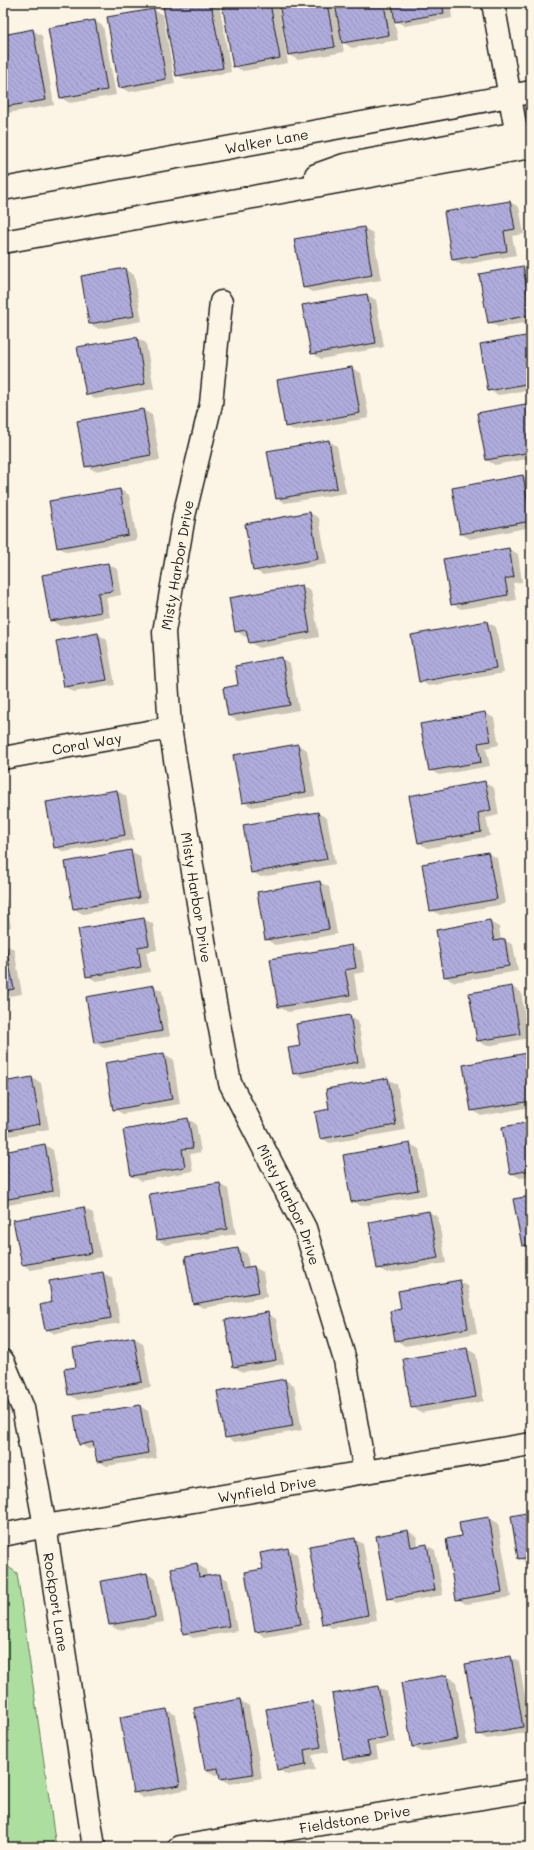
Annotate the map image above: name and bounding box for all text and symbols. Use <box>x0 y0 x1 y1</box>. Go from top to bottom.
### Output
street label: Walker Lane <box>223 124 310 158</box>
street label: Misty Harbor Drive <box>156 499 198 631</box>
street label: Coral Way <box>50 727 123 759</box>
street label: Misty Harbor Drive <box>177 831 217 964</box>
street label: Misty Harbor Drive <box>253 1140 325 1267</box>
street label: Wynfield Drive <box>216 1471 318 1506</box>
street label: Rockport Lane <box>40 1551 74 1653</box>
street label: Fieldstone Drive <box>298 1800 412 1837</box>

